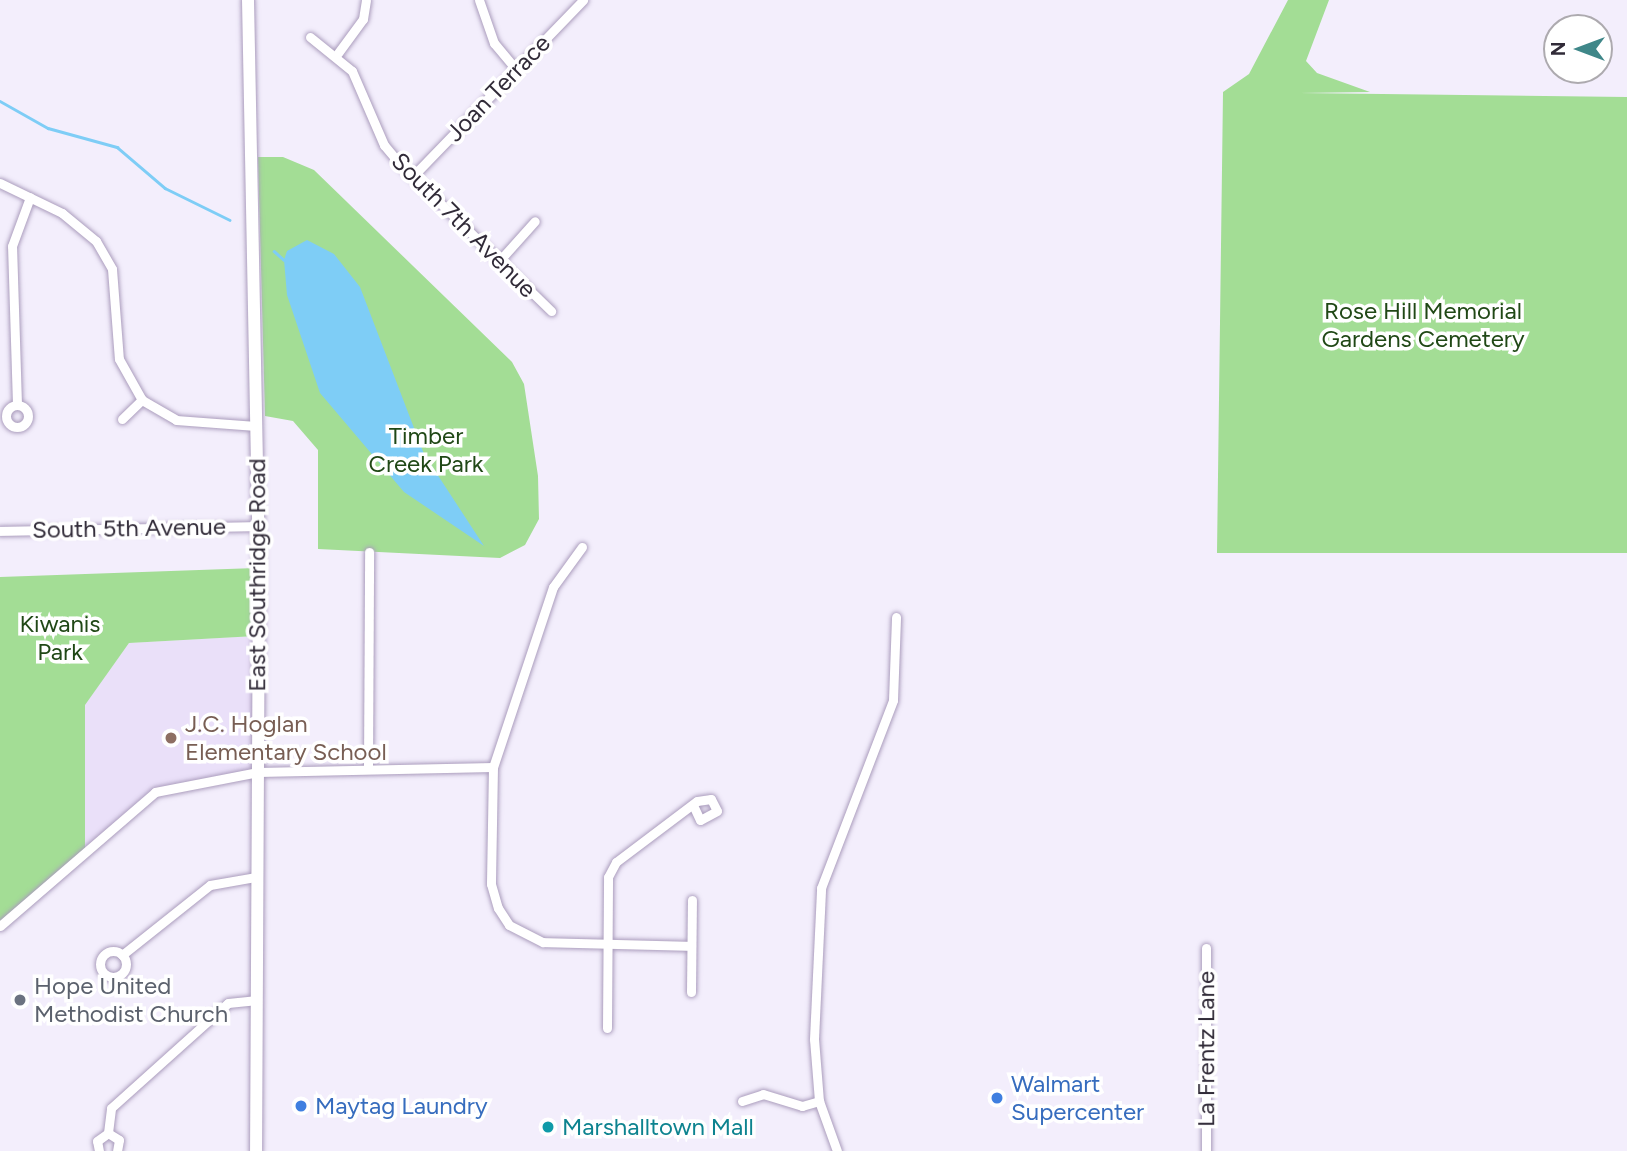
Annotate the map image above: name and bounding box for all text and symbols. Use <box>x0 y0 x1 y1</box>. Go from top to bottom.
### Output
north arrow <box>1543 14 1613 84</box>
street label: Joan Terrace <box>440 29 556 147</box>
text: N <box>1547 42 1570 56</box>
street label: South 7th Avenue <box>386 147 542 303</box>
park label: Rose Hill Memorial Gardens Cemetery <box>1321 297 1525 353</box>
park label: Timber Creek Park <box>369 422 483 478</box>
street label: East Southridge Road <box>243 458 271 692</box>
street label: South 5th Avenue <box>32 512 226 544</box>
park label: Kiwanis Park <box>19 610 101 666</box>
place label: J.C. Hoglan Elementary School <box>185 710 387 766</box>
marker: J.C. Hoglan Elementary School <box>163 730 179 746</box>
street label: La Frentz Lane <box>1192 971 1220 1127</box>
place label: Hope United Methodist Church <box>34 972 228 1028</box>
marker: Hope United Methodist Church <box>12 992 28 1008</box>
place label: Walmart Supercenter <box>1011 1070 1144 1126</box>
marker: Walmart Supercenter <box>989 1090 1005 1106</box>
place label: Maytag Laundry <box>315 1092 488 1120</box>
marker: Maytag Laundry <box>293 1098 309 1114</box>
place label: Marshalltown Mall <box>562 1113 754 1141</box>
marker: Marshalltown Mall <box>540 1119 556 1135</box>

